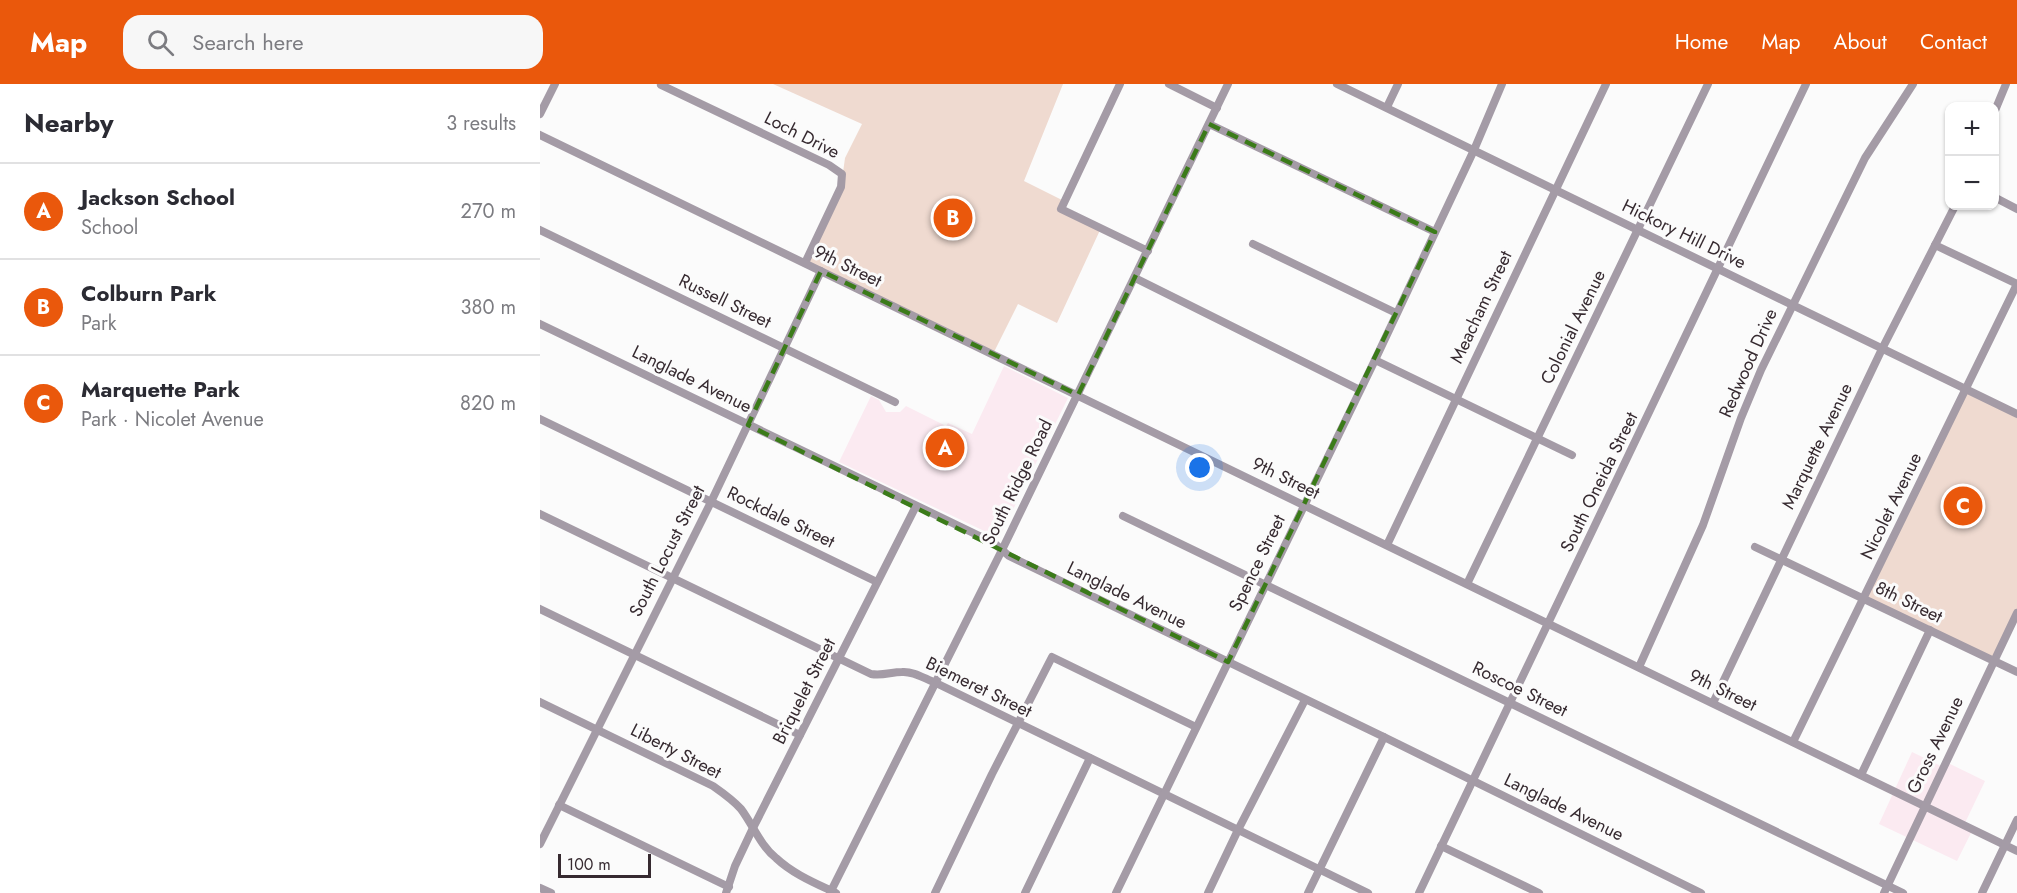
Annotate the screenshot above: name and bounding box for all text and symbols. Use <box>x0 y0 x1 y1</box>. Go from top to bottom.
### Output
search box <box>123 15 543 69</box>
text: Map <box>30 22 87 63</box>
icon: search <box>144 26 177 59</box>
text: Search here <box>192 26 304 58</box>
text: Home <box>1675 27 1728 57</box>
text: Map <box>1761 27 1801 57</box>
text: About <box>1834 27 1887 57</box>
text: Contact <box>1920 27 1987 57</box>
map controls <box>1945 102 1999 210</box>
button: + <box>1945 102 1999 156</box>
text: Nearby <box>24 104 113 142</box>
street label: Loch Drive <box>760 105 844 165</box>
text: 3 results <box>446 109 516 138</box>
button: − <box>1945 156 1999 210</box>
text: Jackson School <box>81 181 235 213</box>
street label: Hickory Hill Drive <box>1618 193 1750 275</box>
pin: B <box>934 196 972 240</box>
text: A <box>36 197 51 226</box>
text: 270 m <box>461 197 516 226</box>
text: School <box>81 213 138 242</box>
street label: 9th Street <box>810 238 887 294</box>
street label: Meacham Street <box>1444 246 1519 368</box>
street label: Colonial Avenue <box>1534 265 1612 389</box>
street label: Russell Street <box>674 267 776 335</box>
text: Colburn Park <box>81 277 217 309</box>
text: B <box>37 293 50 322</box>
text: 380 m <box>461 293 516 322</box>
street label: Redwood Drive <box>1712 304 1784 422</box>
text: Park <box>81 309 117 338</box>
street label: Langlade Avenue <box>628 339 756 419</box>
text: Marquette Park <box>81 373 240 405</box>
street label: Marquette Avenue <box>1775 379 1859 513</box>
text: C <box>36 389 51 418</box>
text: 820 m <box>460 389 516 418</box>
text: Park · Nicolet Avenue <box>81 405 264 434</box>
street label: South Oneida Street <box>1554 407 1645 557</box>
street label: South Ridge Road <box>975 415 1059 549</box>
pin: A <box>926 426 964 470</box>
street label: Nicolet Avenue <box>1854 448 1928 564</box>
street label: 9th Street <box>1248 450 1325 506</box>
your location <box>1185 453 1214 482</box>
street label: South Locust Street <box>623 480 712 621</box>
street label: Rockdale Street <box>723 480 840 555</box>
pin: C <box>1944 484 1982 528</box>
street label: Spence Street <box>1222 509 1292 616</box>
street label: Langlade Avenue <box>1063 555 1191 635</box>
street label: 8th Street <box>1871 575 1948 630</box>
street label: Briquelet Street <box>766 633 842 749</box>
street label: Biemeret Street <box>922 650 1037 724</box>
street label: Roscoe Street <box>1468 655 1573 724</box>
street label: 9th Street <box>1685 662 1762 718</box>
street label: Gross Avenue <box>1900 692 1970 798</box>
street label: Liberty Street <box>626 717 727 785</box>
street label: Langlade Avenue <box>1500 767 1628 847</box>
scale bar <box>558 851 651 878</box>
text: 100 m <box>567 853 611 876</box>

